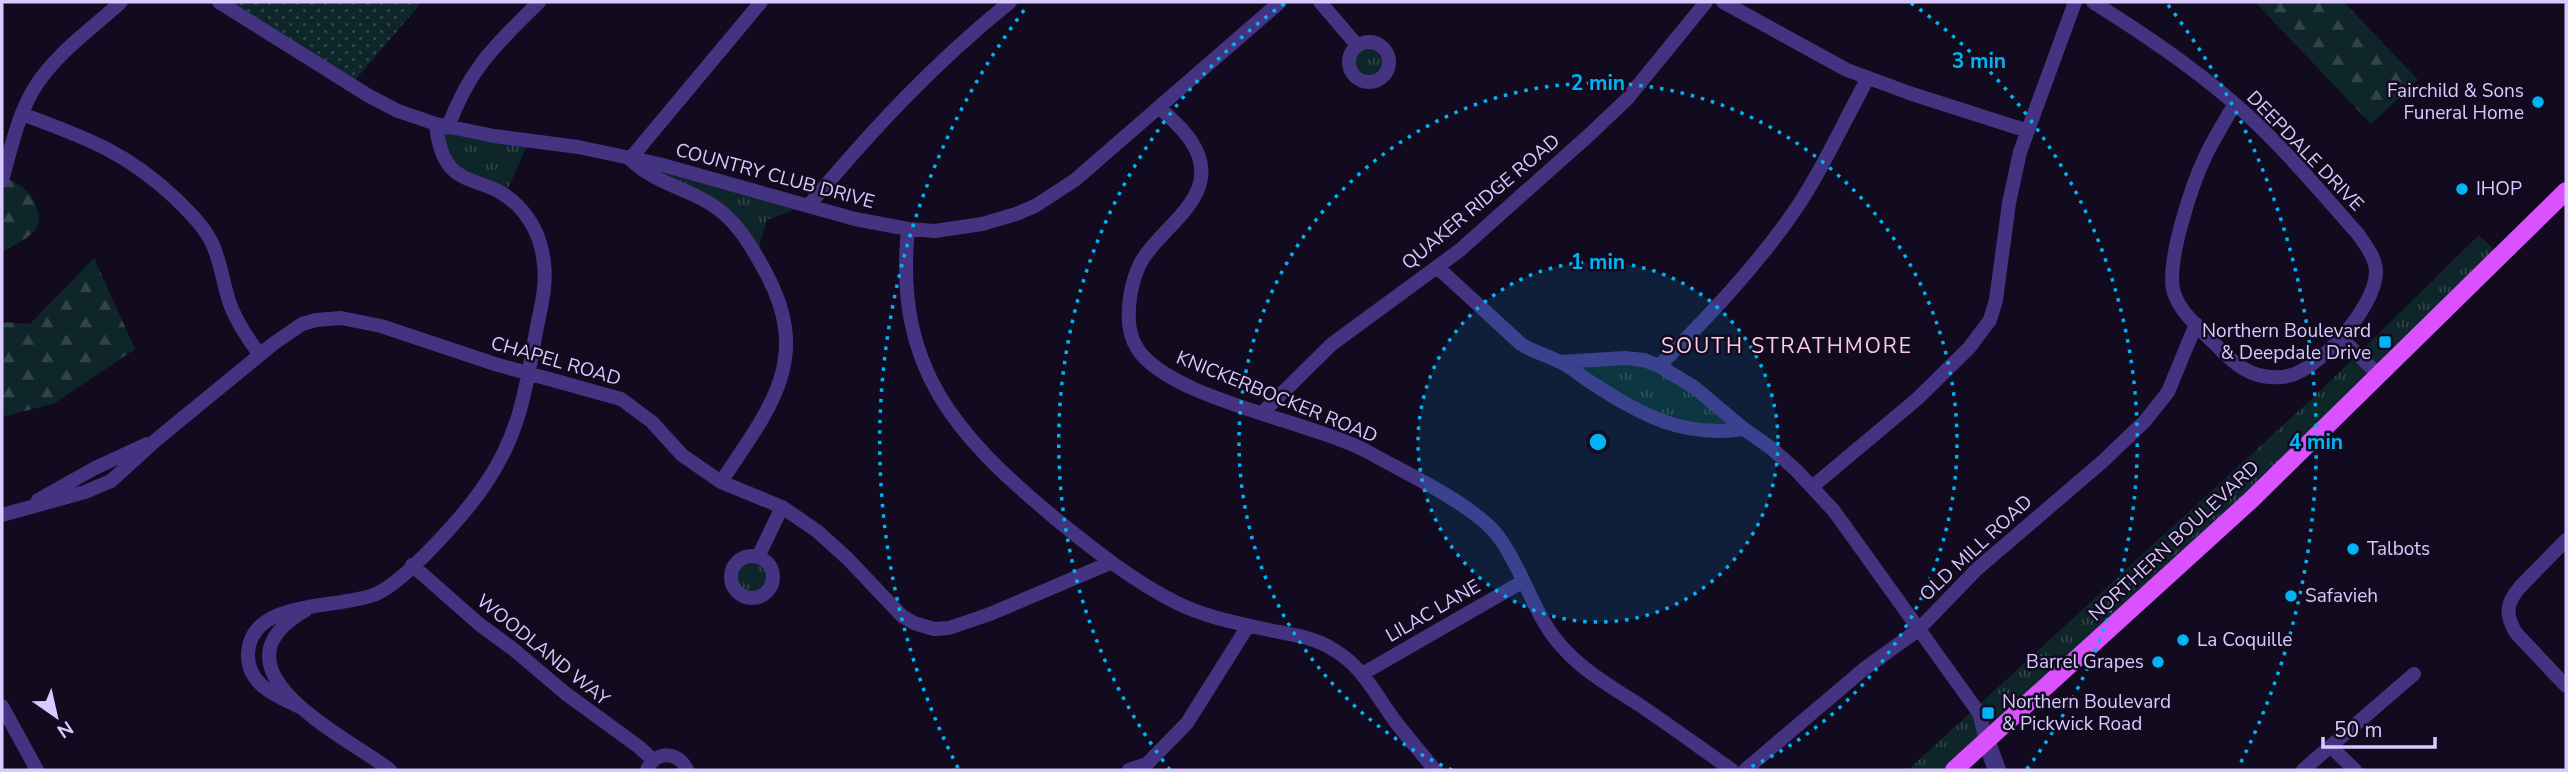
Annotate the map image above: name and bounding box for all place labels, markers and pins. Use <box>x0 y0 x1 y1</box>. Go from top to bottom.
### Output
place label: Fairchild & Sons Funeral Home <box>2387 78 2524 126</box>
marker: Fairchild & Sons Funeral Home <box>2530 94 2546 110</box>
place label: IHOP <box>2476 176 2522 202</box>
marker: IHOP <box>2454 181 2470 197</box>
place label: Northern Boulevard & Deepdale Drive <box>2202 318 2371 366</box>
marker: Northern Boulevard & Deepdale Drive <box>2377 334 2393 350</box>
centre of rings <box>1586 430 1610 454</box>
place label: Talbots <box>2367 536 2430 562</box>
marker: Talbots <box>2345 541 2361 557</box>
place label: Safavieh <box>2305 583 2378 609</box>
marker: Safavieh <box>2283 588 2299 604</box>
place label: La Coquille <box>2197 627 2292 653</box>
marker: La Coquille <box>2175 632 2191 648</box>
place label: Barrel Grapes <box>2026 649 2144 675</box>
marker: Barrel Grapes <box>2150 654 2166 670</box>
place label: Northern Boulevard & Pickwick Road <box>2002 689 2171 737</box>
marker: Northern Boulevard & Pickwick Road <box>1980 705 1996 721</box>

